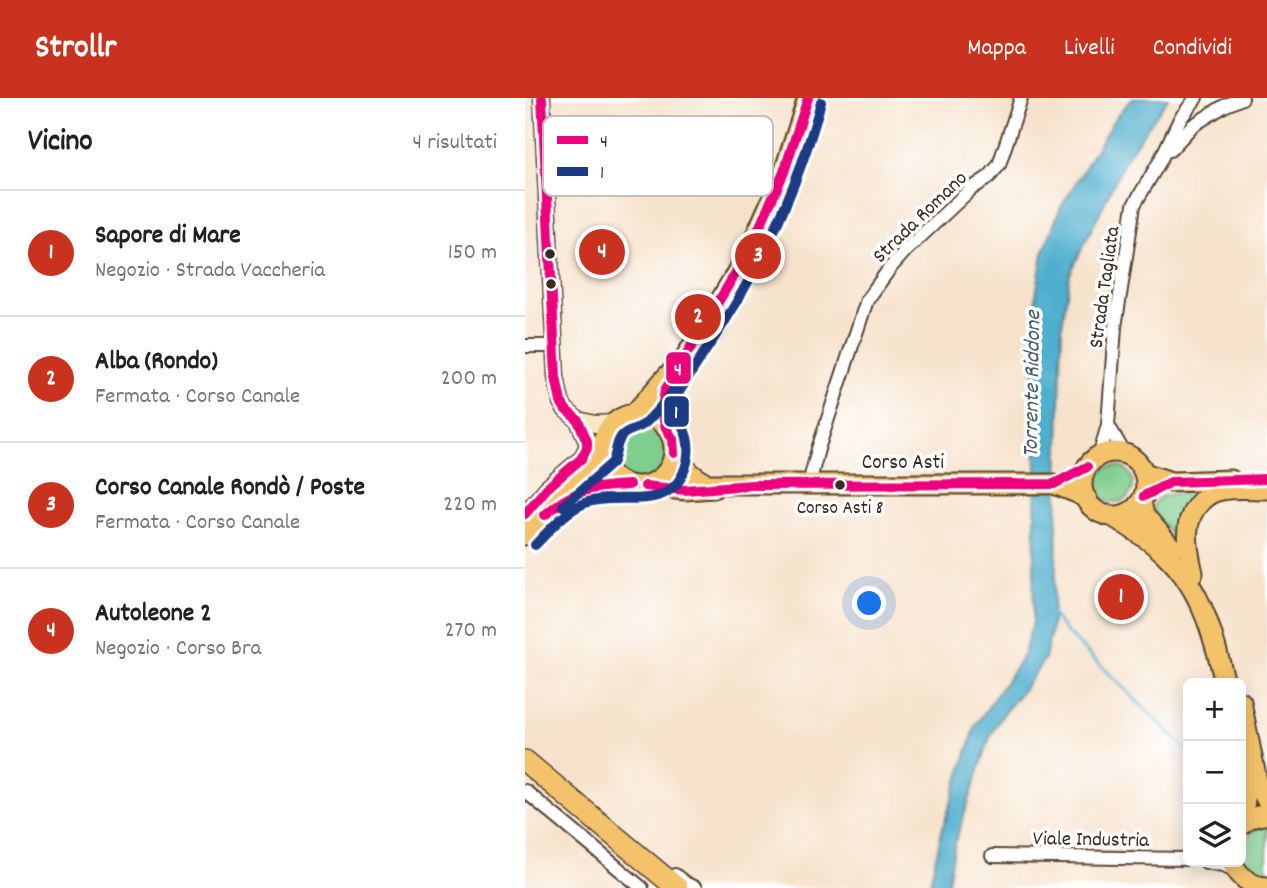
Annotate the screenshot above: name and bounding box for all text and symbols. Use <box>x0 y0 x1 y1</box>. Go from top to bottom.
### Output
text: Strollr <box>35 26 117 73</box>
text: Mappa <box>967 32 1026 66</box>
text: Livelli <box>1064 32 1115 66</box>
text: Condividi <box>1153 32 1232 66</box>
legend <box>543 116 773 196</box>
text: Vicino <box>28 122 93 165</box>
text: 4 risultati <box>412 127 497 160</box>
text: 4 <box>600 130 608 157</box>
text: 1 <box>600 161 604 188</box>
street label: Strada Romano <box>867 165 975 271</box>
text: Sapore di Mare <box>95 218 241 255</box>
street label: Strada Tagliata <box>1083 223 1130 350</box>
pin: 4 <box>579 226 625 278</box>
pin: 3 <box>735 230 781 282</box>
text: 1 <box>48 237 54 270</box>
text: 150 m <box>448 237 497 270</box>
unlabelled marker <box>543 247 557 261</box>
text: Negozio · Strada Vaccheria <box>95 255 325 288</box>
unlabelled marker <box>544 277 558 291</box>
pin: 2 <box>675 291 721 343</box>
water label: Torrente Riddone <box>1016 308 1051 458</box>
text: Alba (Rondo) <box>95 344 218 381</box>
line badge: 4 <box>665 351 692 385</box>
text: 4 <box>674 358 682 385</box>
text: 2 <box>46 363 56 396</box>
text: 200 m <box>441 363 497 396</box>
text: Fermata · Corso Canale <box>95 381 300 414</box>
line badge: 1 <box>663 395 690 428</box>
text: 1 <box>674 401 678 428</box>
street label: Corso Asti <box>862 449 944 479</box>
text: Corso Canale Rondò / Poste <box>95 470 365 507</box>
marker: Corso Asti 8 <box>833 478 847 492</box>
text: 3 <box>46 489 56 522</box>
text: 220 m <box>443 489 497 522</box>
place label: Corso Asti 8 <box>797 496 883 523</box>
text: Fermata · Corso Canale <box>95 507 300 540</box>
pin: 1 <box>1098 571 1144 623</box>
your location <box>852 586 886 620</box>
text: Autoleone 2 <box>95 596 212 633</box>
text: 4 <box>46 615 56 648</box>
text: 270 m <box>445 615 497 648</box>
text: Negozio · Corso Bra <box>95 633 261 666</box>
map controls <box>1183 678 1246 867</box>
button: + <box>1183 678 1246 741</box>
button: − <box>1183 741 1246 804</box>
button: layers <box>1183 804 1246 867</box>
street label: Viale Industria <box>1033 825 1150 857</box>

